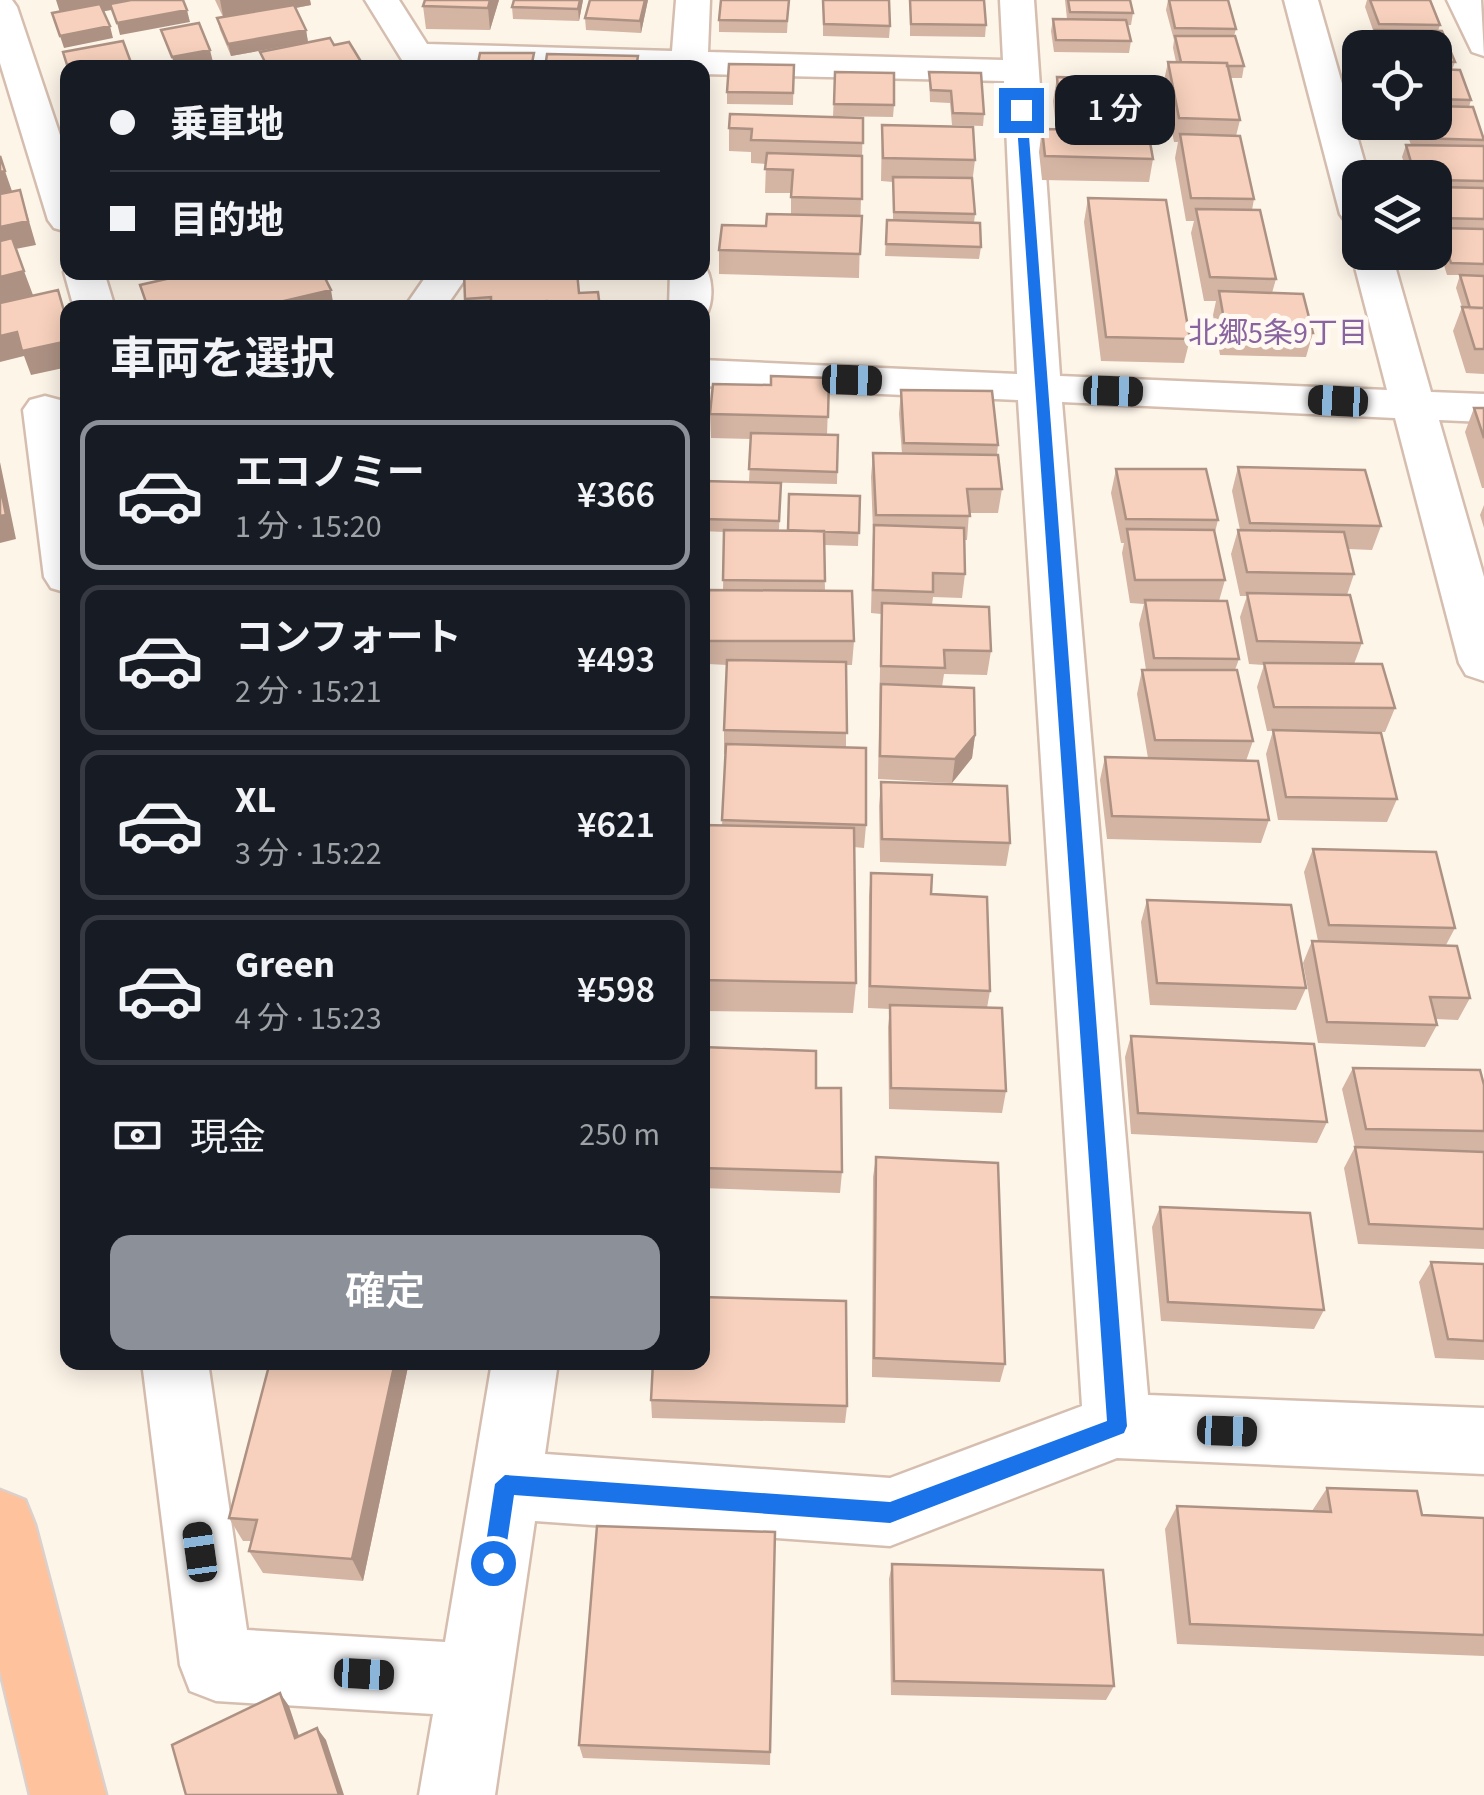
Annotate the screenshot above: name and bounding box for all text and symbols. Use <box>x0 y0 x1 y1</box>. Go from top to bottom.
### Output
map controls <box>1342 30 1452 270</box>
button: locate <box>1342 30 1452 140</box>
callout: 1 分 <box>1056 75 1176 145</box>
text: 1 分 <box>1088 87 1142 133</box>
route end <box>999 88 1044 133</box>
text: 乗車地 <box>170 98 284 152</box>
button: layers <box>1342 160 1452 270</box>
text: 目的地 <box>170 194 284 248</box>
district label: 北郷5条9丁目 <box>1188 312 1368 355</box>
text: 車両を選択 <box>110 328 335 392</box>
car <box>821 364 883 396</box>
car <box>1082 375 1144 407</box>
car <box>1307 384 1369 418</box>
text: エコノミー <box>235 446 425 500</box>
icon: car <box>115 450 205 540</box>
text: ¥366 <box>577 468 655 522</box>
text: 1 分 · 15:20 <box>235 504 382 550</box>
text: コンフォート <box>235 611 462 665</box>
icon: car <box>115 615 205 705</box>
text: ¥493 <box>577 633 655 687</box>
text: 2 分 · 15:21 <box>235 669 382 715</box>
text: XL <box>235 773 276 827</box>
icon: car <box>115 780 205 870</box>
text: ¥621 <box>577 798 655 852</box>
text: 3 分 · 15:22 <box>235 831 382 877</box>
text: Green <box>235 938 335 992</box>
icon: car <box>115 945 205 1035</box>
text: ¥598 <box>577 963 655 1017</box>
text: 4 分 · 15:23 <box>235 996 382 1042</box>
icon: cash <box>110 1108 165 1163</box>
text: 現金 <box>190 1111 266 1165</box>
text: 250 m <box>579 1112 660 1158</box>
button: 確定 <box>110 1235 660 1350</box>
car <box>1196 1415 1258 1447</box>
car <box>181 1520 219 1584</box>
route start <box>471 1541 516 1586</box>
car <box>333 1657 395 1691</box>

